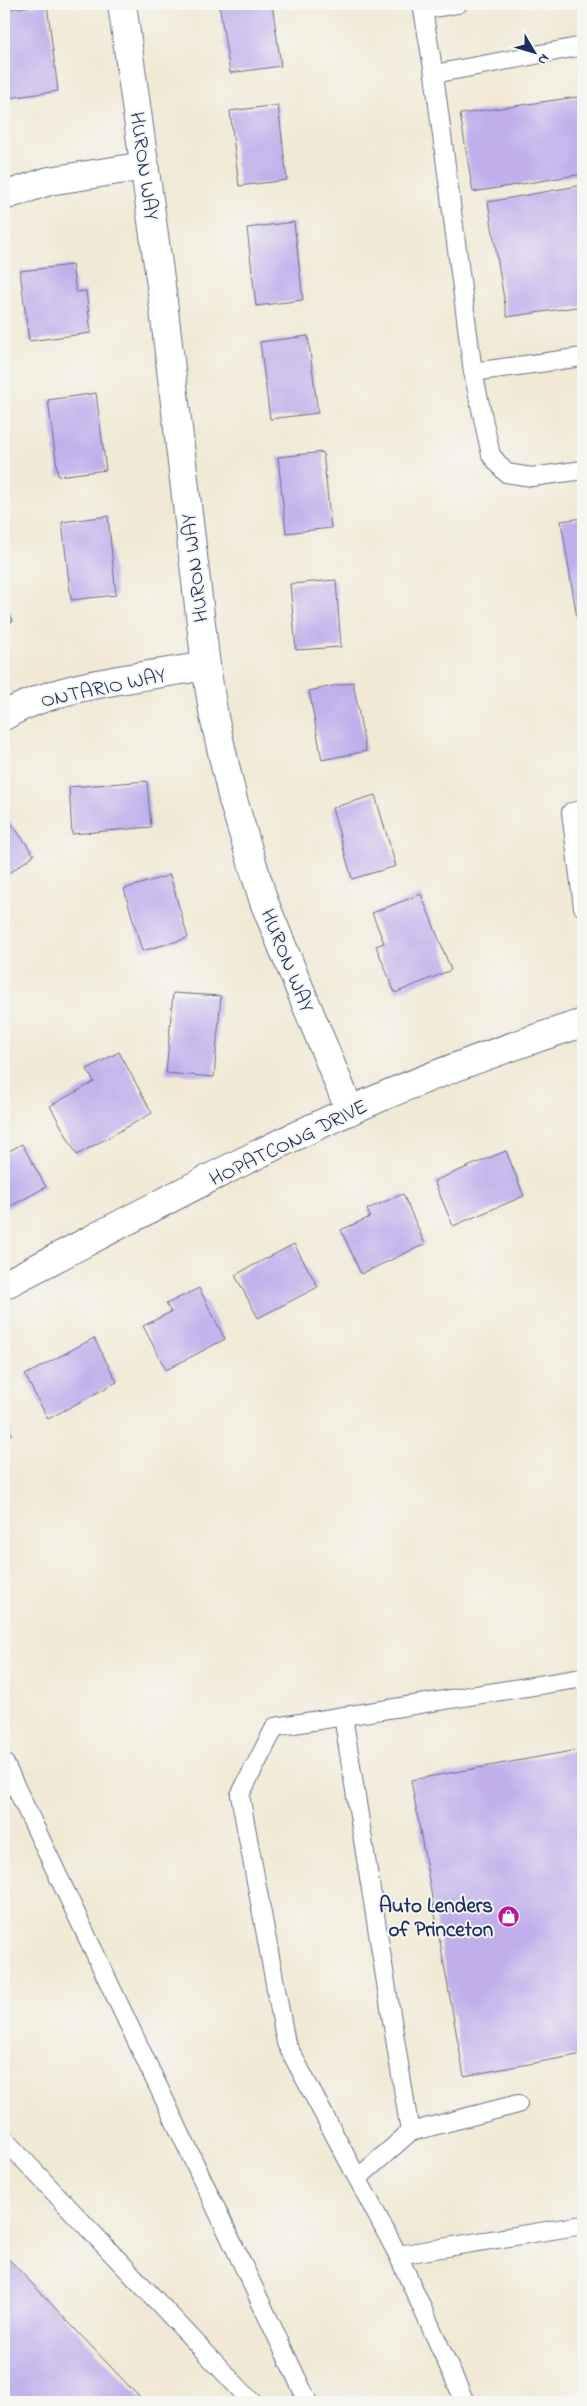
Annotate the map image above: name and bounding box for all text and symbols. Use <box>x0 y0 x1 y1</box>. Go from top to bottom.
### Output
north arrow <box>510 28 560 78</box>
text: N <box>532 49 554 69</box>
street label: HURON WAY <box>121 110 166 223</box>
street label: HURON WAY <box>174 511 218 624</box>
street label: ONTARIO WAY <box>38 661 169 717</box>
street label: HURON WAY <box>252 904 321 1017</box>
street label: HOPATCONG DRIVE <box>205 1093 373 1195</box>
place label: Auto Lenders of Princeton <box>379 1892 493 1946</box>
shop icon: Auto Lenders of Princeton <box>497 1905 521 1929</box>

